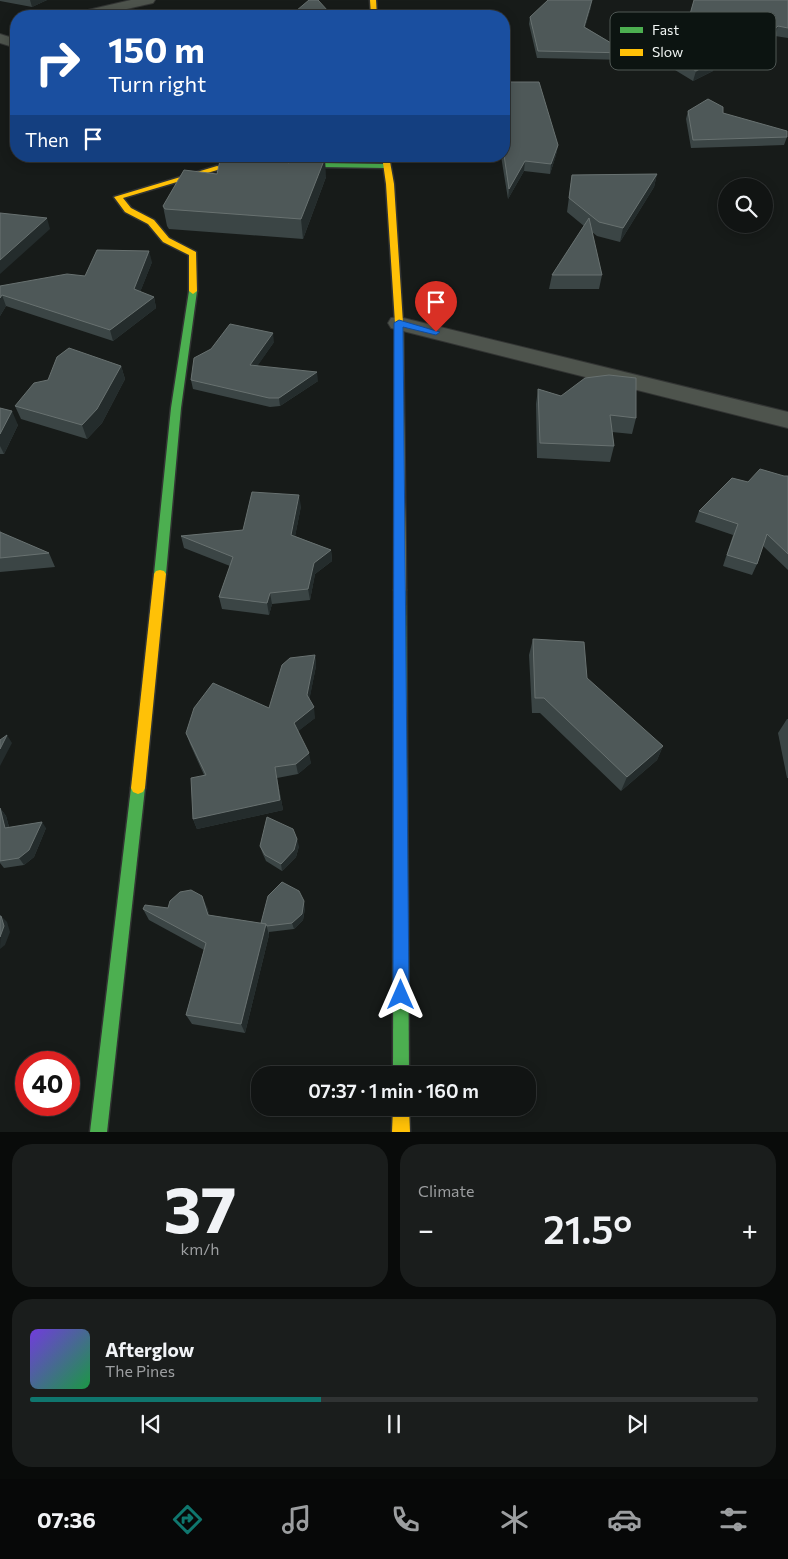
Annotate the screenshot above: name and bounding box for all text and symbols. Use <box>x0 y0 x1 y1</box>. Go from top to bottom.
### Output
legend <box>610 12 776 70</box>
text: Fast <box>652 21 679 38</box>
text: 150 m <box>108 27 205 70</box>
icon: right <box>25 30 90 95</box>
text: Slow <box>652 43 683 60</box>
text: Turn right <box>108 70 206 97</box>
icon: arrive <box>79 125 107 153</box>
text: Then <box>25 128 69 151</box>
map controls <box>718 178 773 233</box>
button: search <box>718 178 773 233</box>
pin <box>415 281 457 332</box>
icon: arrive <box>422 288 450 316</box>
position arrow <box>374 968 426 1020</box>
speed limit sign: 40 <box>15 1051 80 1116</box>
text: 07:37 · 1 min · 160 m <box>308 1079 479 1102</box>
text: 37 <box>164 1167 236 1246</box>
text: Climate <box>418 1181 474 1200</box>
text: 21.5° <box>543 1205 632 1252</box>
text: − <box>418 1212 434 1246</box>
text: + <box>742 1212 758 1246</box>
text: km/h <box>181 1239 219 1258</box>
text: Afterglow <box>105 1338 194 1361</box>
text: The Pines <box>105 1361 175 1380</box>
icon: previous <box>137 1410 165 1438</box>
icon: pause <box>380 1410 408 1438</box>
icon: next <box>623 1410 651 1438</box>
icon: directions <box>170 1502 205 1537</box>
icon: music <box>279 1502 314 1537</box>
icon: phone <box>388 1502 423 1537</box>
icon: climate <box>497 1502 532 1537</box>
icon: car <box>607 1502 642 1537</box>
icon: filters <box>716 1502 751 1537</box>
text: 07:36 <box>37 1506 96 1533</box>

